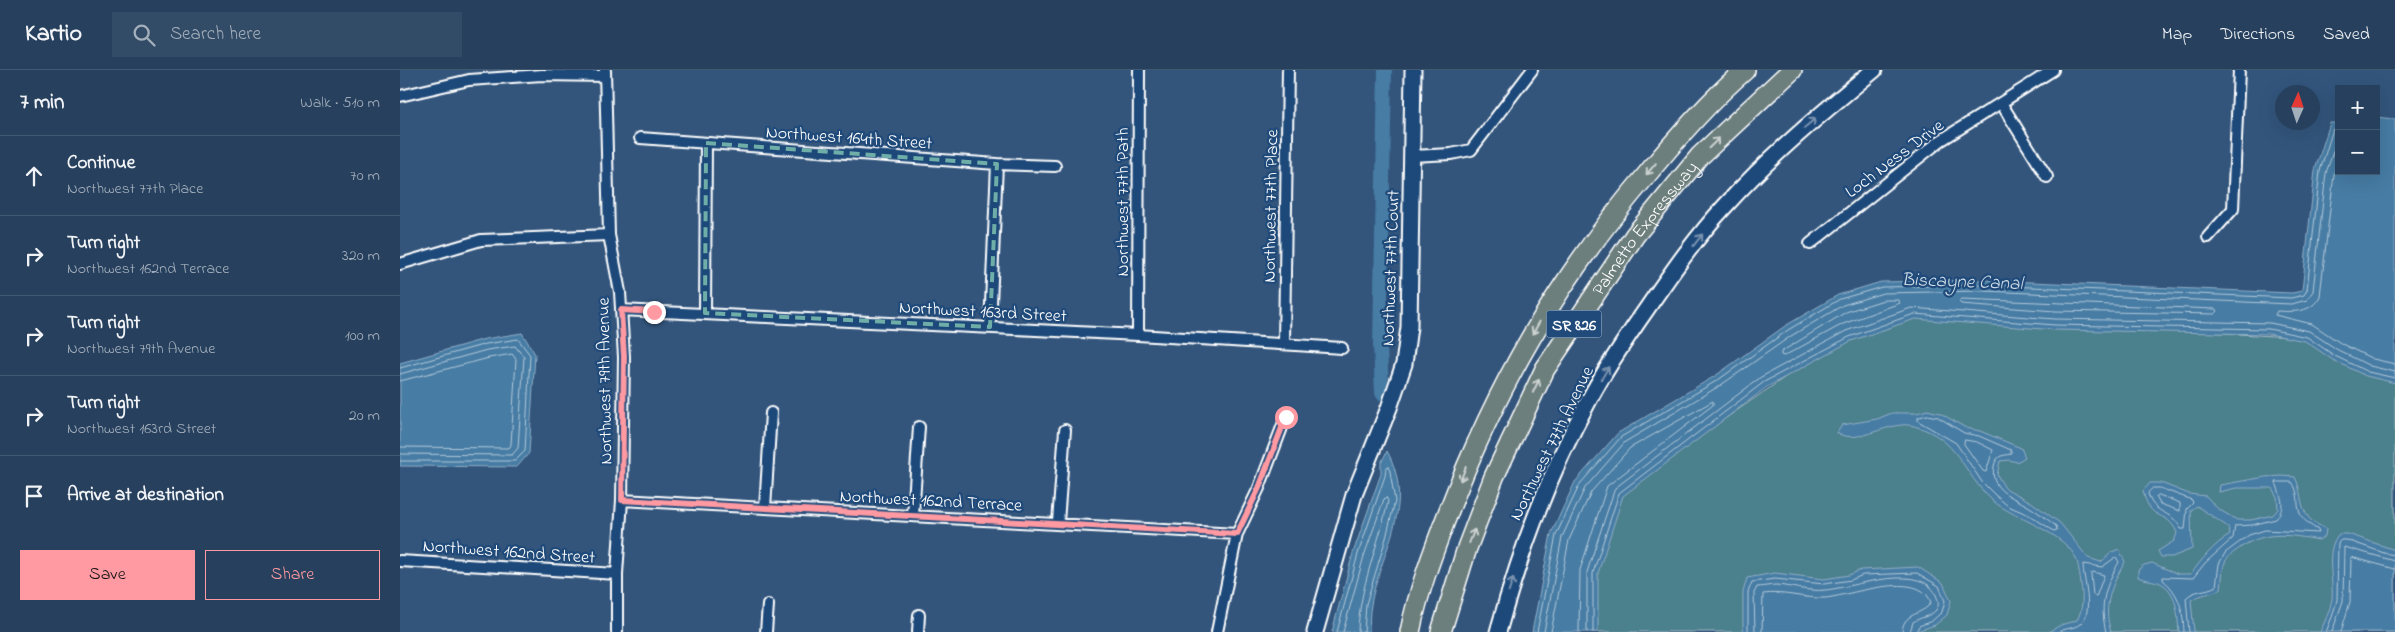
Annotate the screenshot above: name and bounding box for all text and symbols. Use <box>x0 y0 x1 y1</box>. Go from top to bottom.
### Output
search box <box>112 12 462 57</box>
text: Kartio <box>25 17 82 52</box>
icon: search <box>130 21 158 49</box>
text: Search here <box>170 21 261 48</box>
text: Map <box>2162 22 2192 48</box>
text: Directions <box>2220 22 2295 48</box>
text: Saved <box>2323 22 2370 48</box>
north arrow <box>2275 85 2320 130</box>
map controls <box>2335 85 2380 175</box>
button: + <box>2335 85 2380 130</box>
text: 7 min <box>20 88 64 118</box>
text: Walk · 510 m <box>300 91 380 115</box>
street label: Loch Ness Drive <box>1840 113 1951 205</box>
one-way arrow <box>1803 118 1816 129</box>
street label: Northwest 164th Street <box>765 120 933 158</box>
street label: Northwest 77th Path <box>1111 128 1137 276</box>
street label: Northwest 77th Place <box>1258 128 1286 283</box>
button: − <box>2335 130 2380 175</box>
one-way arrow <box>1708 137 1720 149</box>
text: Continue <box>67 150 135 177</box>
street label: Palmetto Expressway <box>1587 157 1705 301</box>
icon: ahead <box>20 162 48 190</box>
one-way arrow <box>1646 162 1657 175</box>
text: 70 m <box>350 164 380 188</box>
text: Northwest 77th Place <box>67 177 203 201</box>
street label: Northwest 77th Court <box>1376 190 1408 347</box>
text: Turn right <box>67 230 140 257</box>
one-way arrow <box>1692 234 1703 247</box>
icon: right <box>20 242 48 270</box>
text: 320 m <box>342 244 380 268</box>
text: Northwest 162nd Terrace <box>67 257 229 281</box>
water label: Biscayne Canal <box>1901 267 2026 298</box>
street label: Northwest 79th Avenue <box>592 296 620 465</box>
street label: Northwest 163rd Street <box>898 296 1067 330</box>
route end <box>643 301 666 324</box>
text: Turn right <box>67 310 140 337</box>
road number: SR 826 <box>1546 310 1602 338</box>
one-way arrow <box>1530 321 1540 335</box>
icon: right <box>20 322 48 350</box>
text: 100 m <box>345 324 380 348</box>
text: Northwest 79th Avenue <box>67 337 215 361</box>
street label: Northwest 77th Avenue <box>1504 361 1602 526</box>
one-way arrow <box>1600 366 1610 380</box>
one-way arrow <box>1532 379 1542 394</box>
text: Turn right <box>67 390 140 417</box>
icon: right <box>20 402 48 430</box>
text: 20 m <box>349 404 380 428</box>
route start <box>1275 406 1298 429</box>
text: Northwest 163rd Street <box>67 417 216 441</box>
one-way arrow <box>1458 465 1467 481</box>
icon: arrive <box>20 482 48 510</box>
text: Arrive at destination <box>67 482 224 509</box>
street label: Northwest 162nd Terrace <box>839 484 1024 520</box>
one-way arrow <box>1468 528 1477 544</box>
street label: Northwest 162nd Street <box>422 534 596 572</box>
button: Save <box>20 550 195 600</box>
button: Share <box>205 550 380 600</box>
one-way arrow <box>1506 577 1516 593</box>

